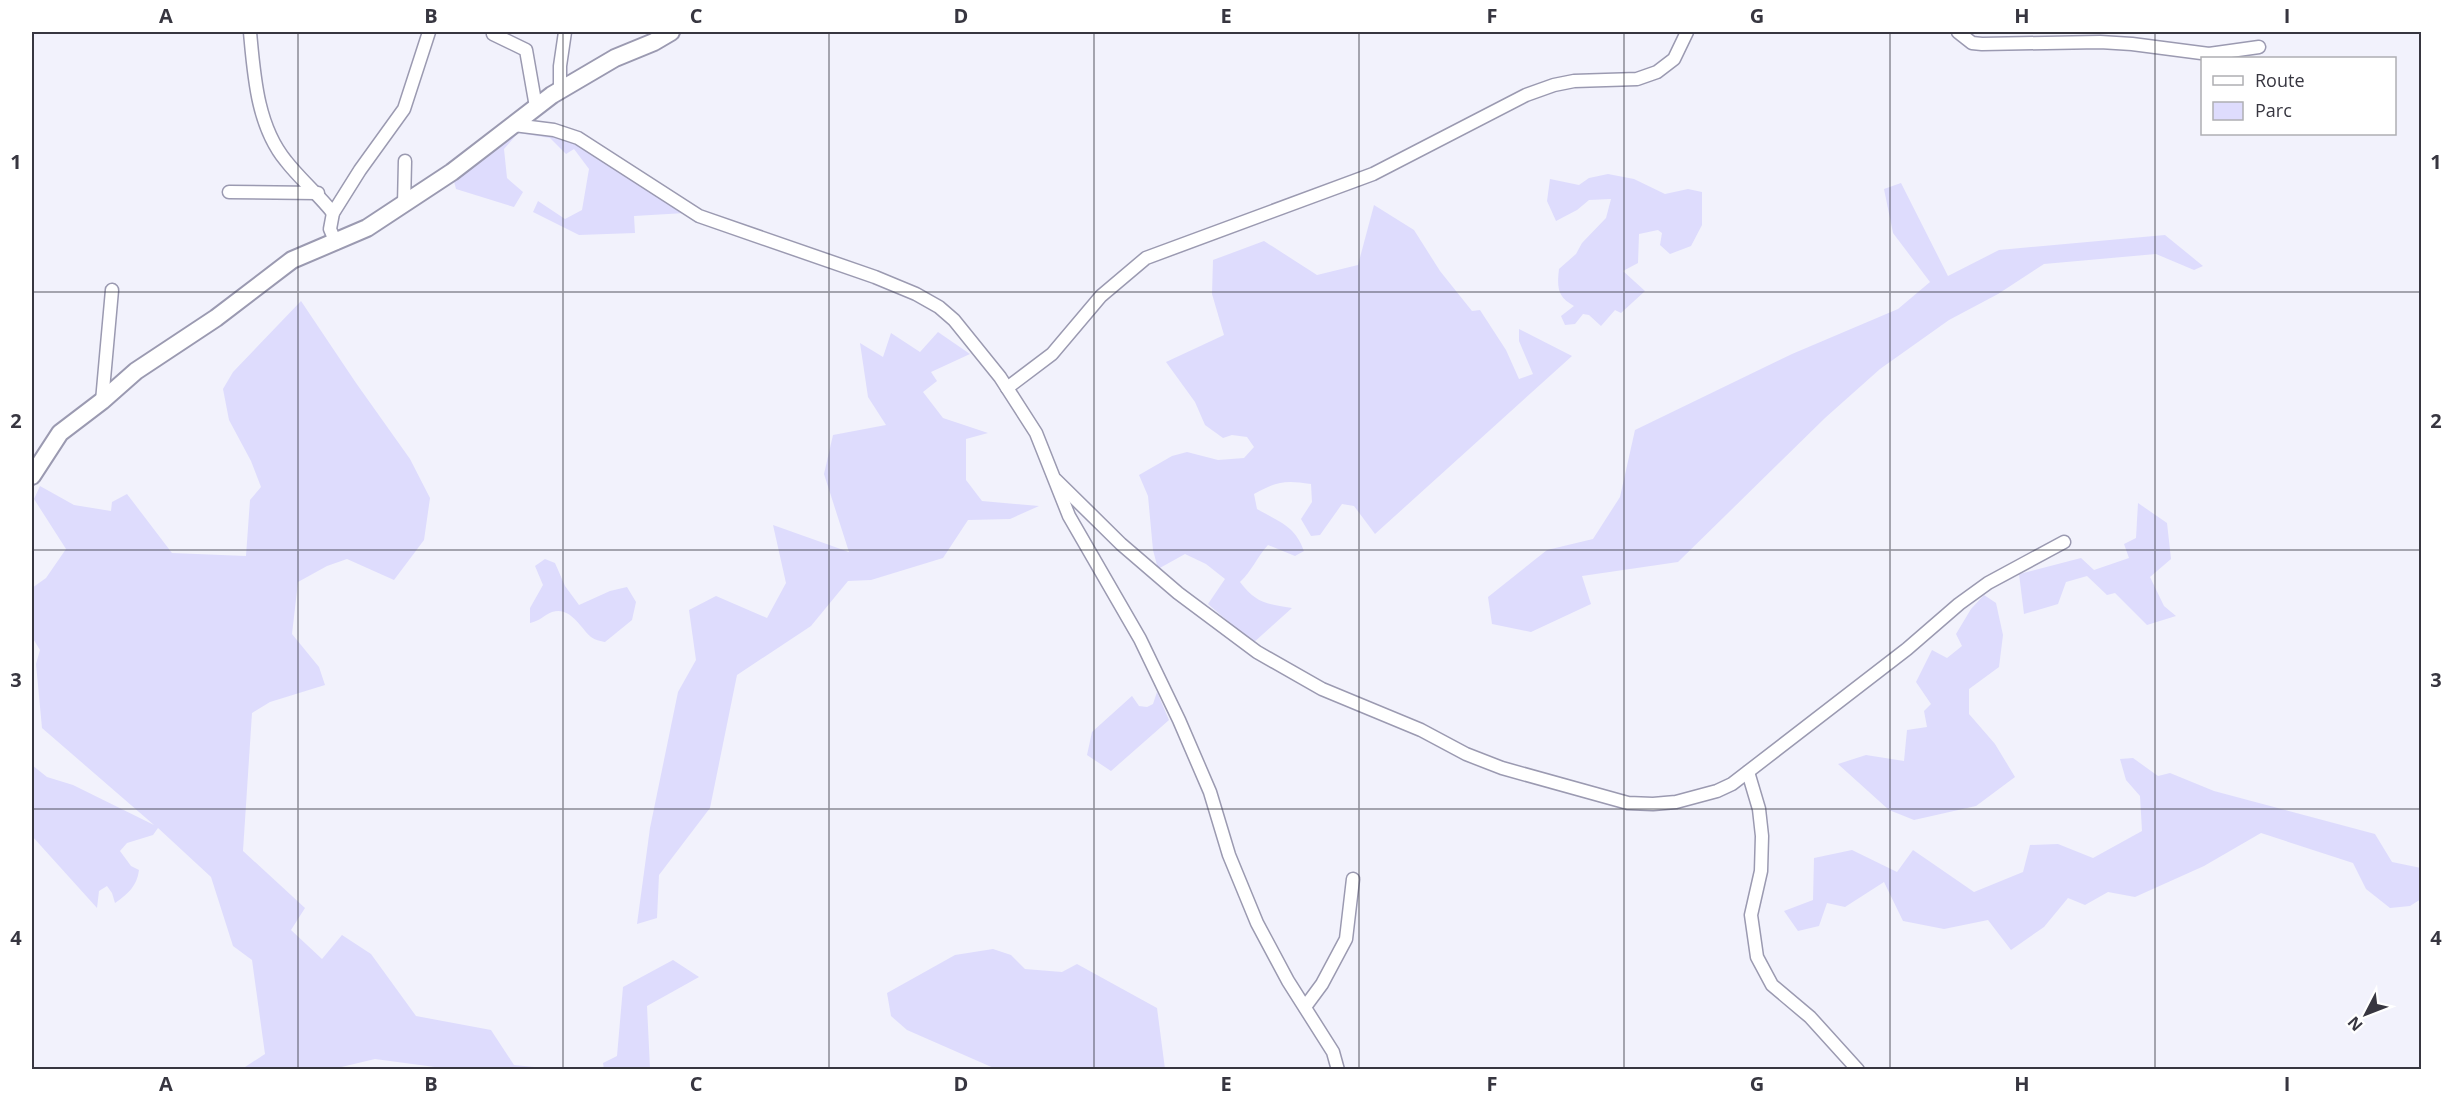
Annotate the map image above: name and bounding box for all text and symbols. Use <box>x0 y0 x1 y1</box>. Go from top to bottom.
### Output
text: A <box>159 2 173 29</box>
text: B <box>424 2 438 29</box>
text: C <box>690 2 703 29</box>
text: D <box>954 2 968 29</box>
text: E <box>1220 2 1232 29</box>
text: F <box>1487 2 1497 29</box>
text: G <box>1750 2 1764 29</box>
text: H <box>2014 2 2030 29</box>
text: I <box>2284 2 2290 29</box>
legend <box>2201 57 2396 135</box>
text: Route <box>2255 68 2305 92</box>
text: Parc <box>2255 98 2292 122</box>
text: 1 <box>10 148 22 175</box>
text: 1 <box>2430 148 2442 175</box>
text: 2 <box>10 407 22 434</box>
text: 2 <box>2430 407 2442 434</box>
text: 3 <box>10 666 22 693</box>
text: 3 <box>2430 666 2442 693</box>
text: 4 <box>10 924 22 951</box>
text: 4 <box>2430 924 2442 951</box>
north arrow <box>2336 984 2396 1044</box>
text: N <box>2342 1012 2367 1036</box>
text: A <box>159 1070 173 1097</box>
text: B <box>424 1070 438 1097</box>
text: C <box>690 1070 703 1097</box>
text: D <box>954 1070 968 1097</box>
text: E <box>1220 1070 1232 1097</box>
text: F <box>1487 1070 1497 1097</box>
text: G <box>1750 1070 1764 1097</box>
text: H <box>2014 1070 2030 1097</box>
text: I <box>2284 1070 2290 1097</box>

